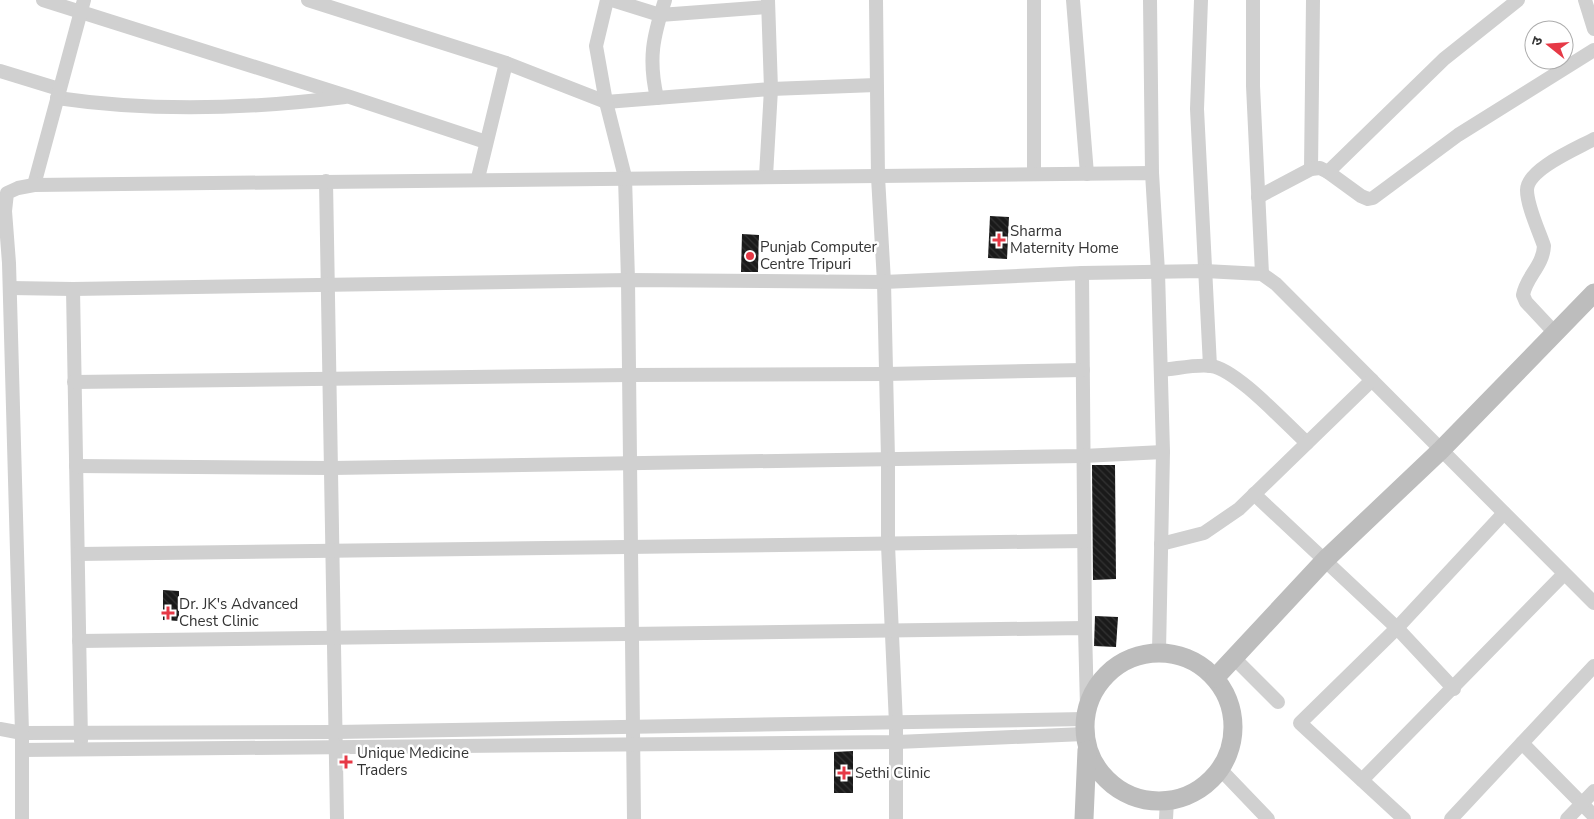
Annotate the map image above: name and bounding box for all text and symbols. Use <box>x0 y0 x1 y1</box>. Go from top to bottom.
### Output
north arrow <box>1524 20 1574 70</box>
text: उ <box>1527 34 1548 48</box>
place label: Sharma Maternity Home <box>1010 221 1119 258</box>
marker: Sharma Maternity Home <box>992 233 1006 247</box>
place label: Punjab Computer Centre Tripuri <box>760 237 877 274</box>
marker: Punjab Computer Centre Tripuri <box>744 250 756 262</box>
place label: Dr. JK's Advanced Chest Clinic <box>179 594 298 631</box>
marker: Dr. JK's Advanced Chest Clinic <box>161 606 175 620</box>
place label: Unique Medicine Traders <box>357 743 469 780</box>
marker: Unique Medicine Traders <box>339 755 353 769</box>
place label: Sethi Clinic <box>855 763 930 783</box>
marker: Sethi Clinic <box>837 766 851 780</box>

